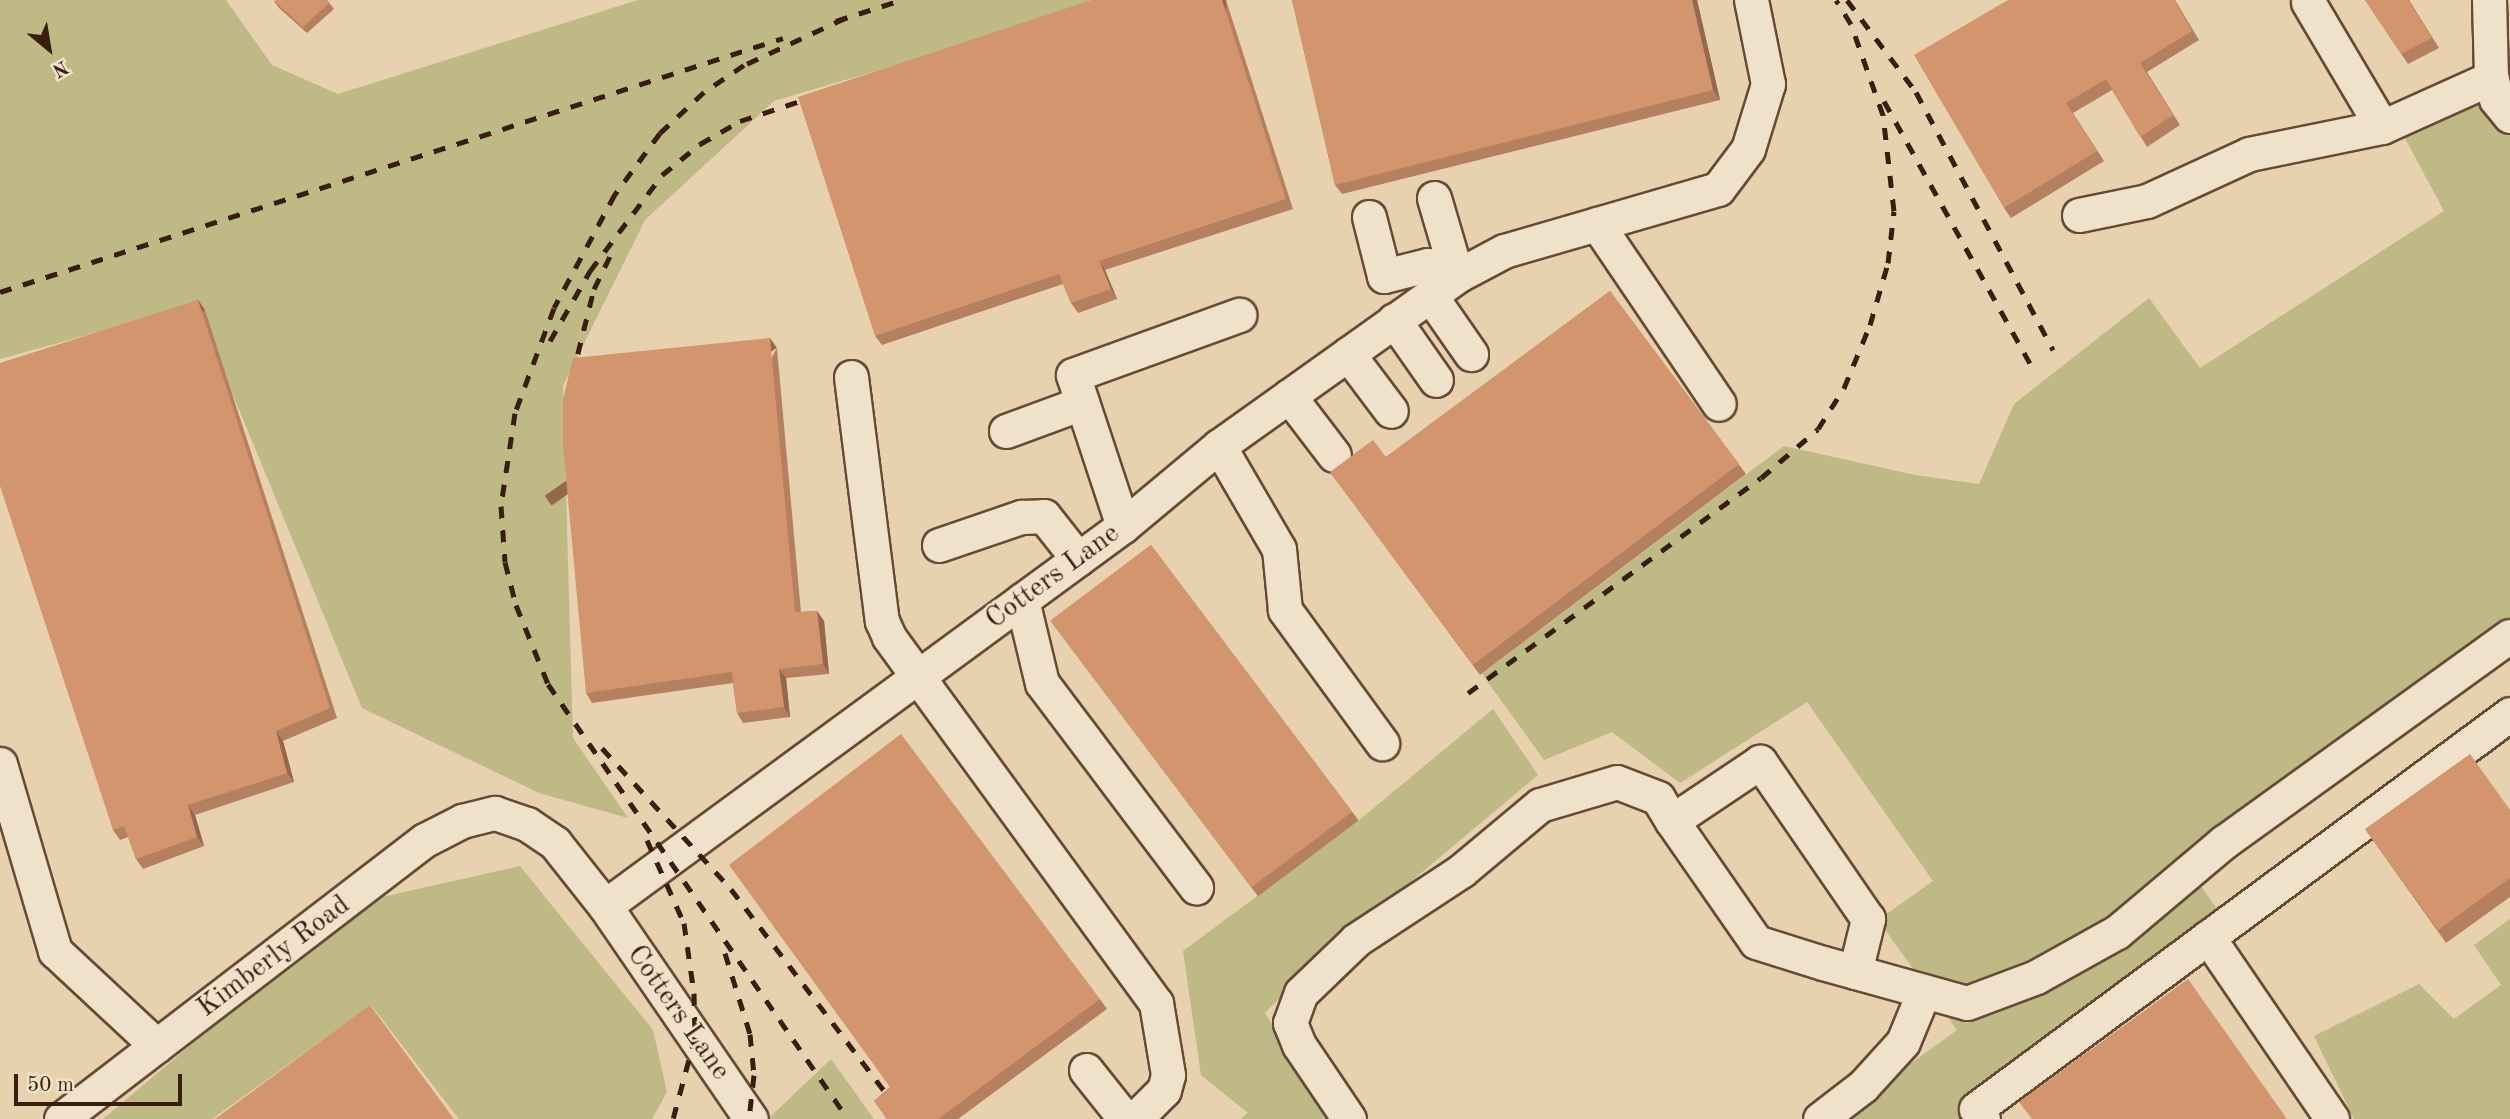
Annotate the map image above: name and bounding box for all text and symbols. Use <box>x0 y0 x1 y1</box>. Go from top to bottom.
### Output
north arrow <box>14 14 84 84</box>
text: N <box>49 56 71 79</box>
street label: Cotters Lane <box>980 517 1126 637</box>
street label: Kimberly Road <box>191 889 357 1025</box>
street label: Cotters Lane <box>619 939 737 1087</box>
scale bar <box>18 1060 186 1104</box>
text: 50 m <box>27 1075 74 1096</box>

